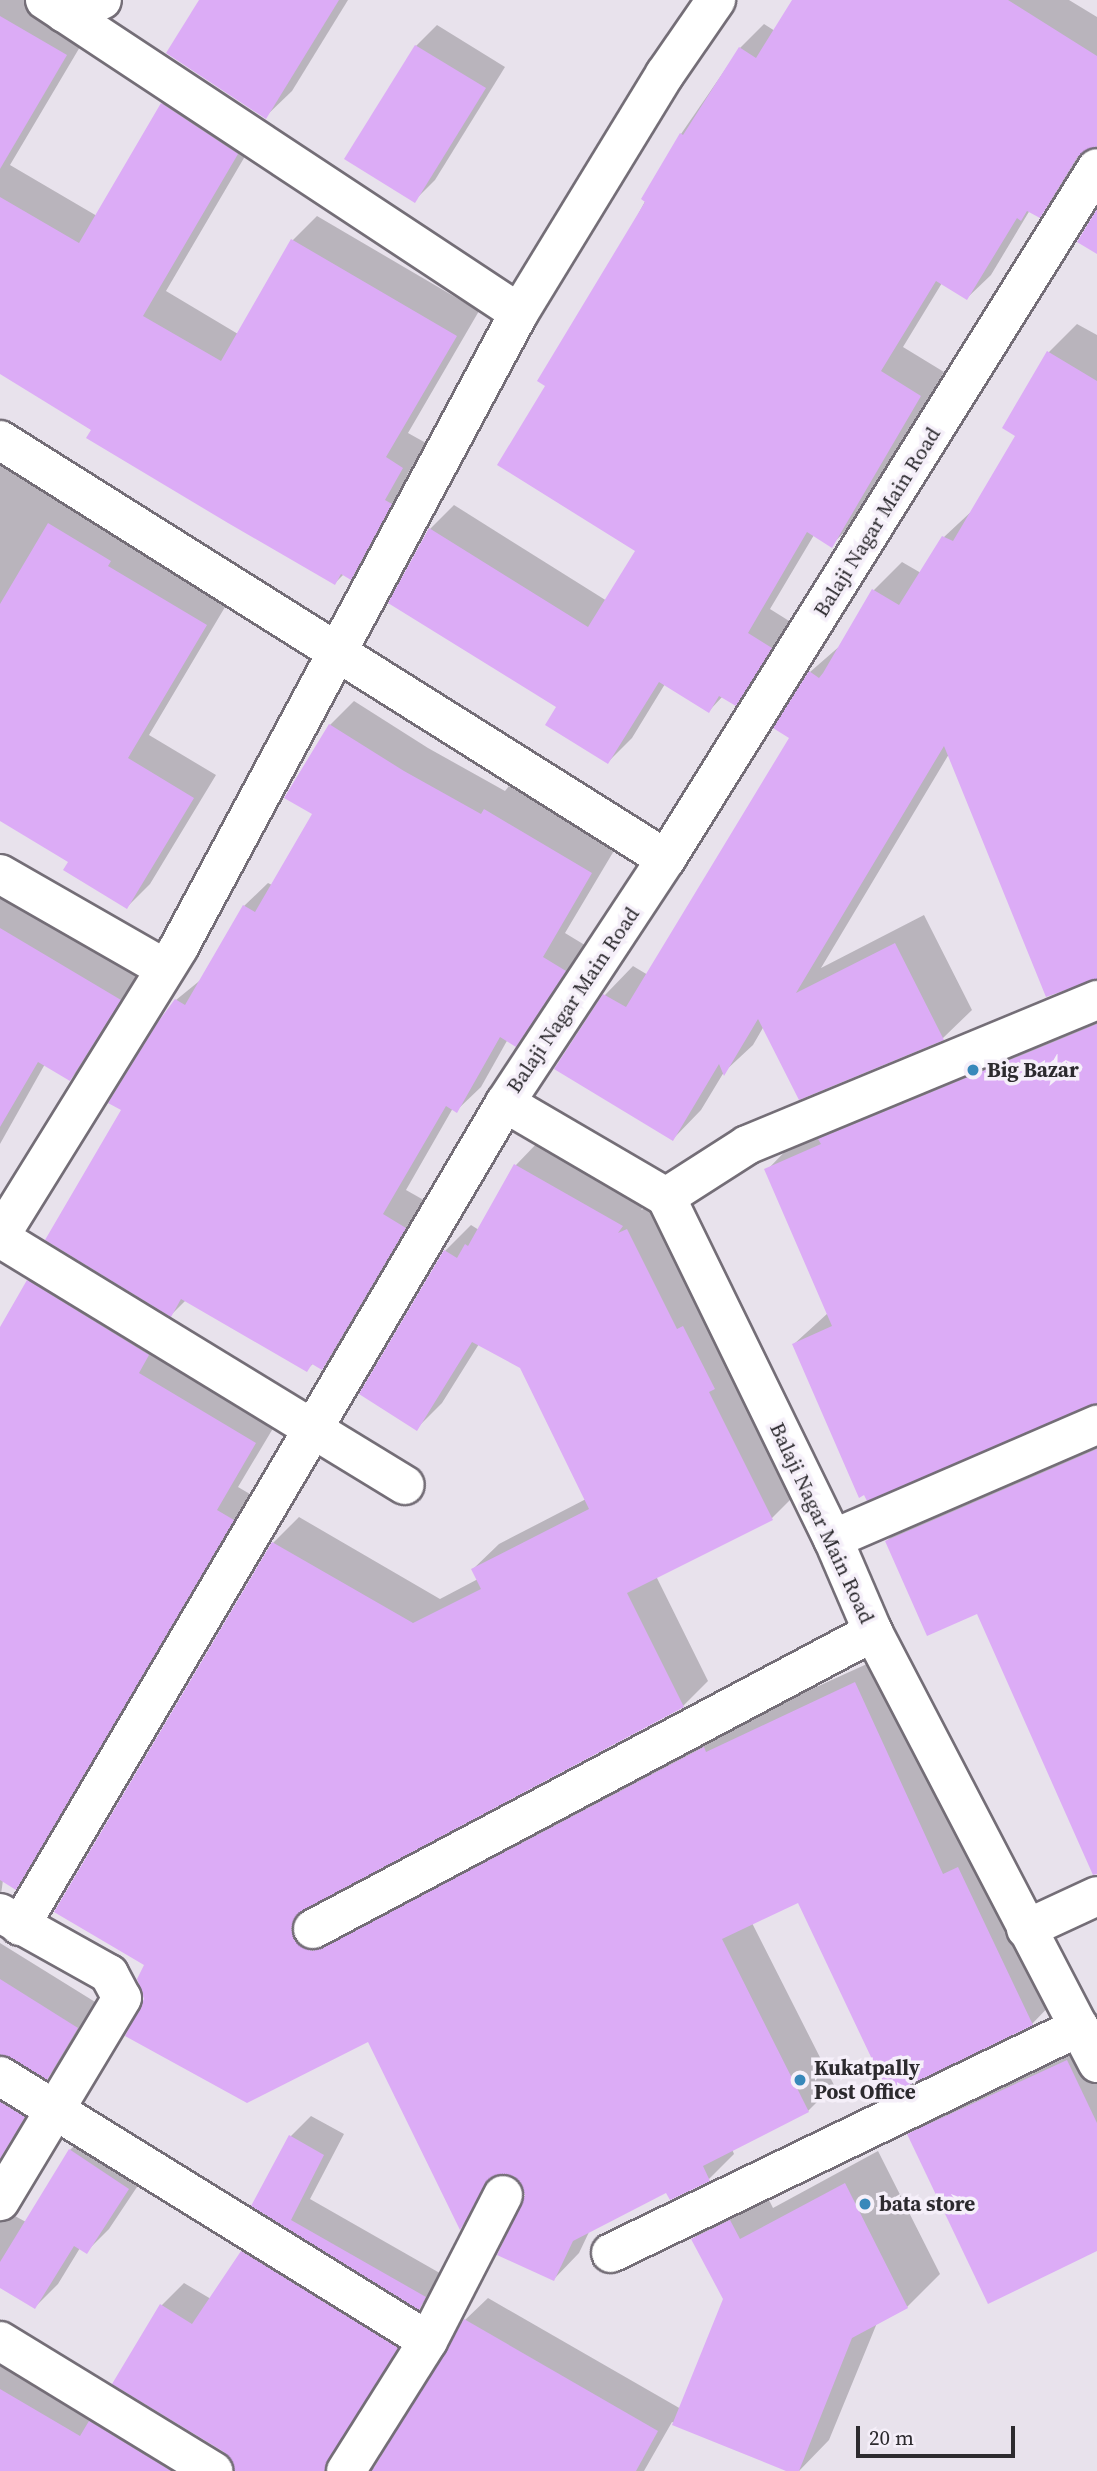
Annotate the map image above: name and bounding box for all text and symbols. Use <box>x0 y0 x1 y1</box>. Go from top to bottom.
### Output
street label: Balaji Nagar Main Road <box>808 423 946 621</box>
street label: Balaji Nagar Main Road <box>501 902 645 1098</box>
place label: Big Bazar <box>987 1057 1079 1083</box>
marker: Big Bazar <box>965 1062 981 1078</box>
street label: Balaji Nagar Main Road <box>764 1419 880 1627</box>
place label: Kukatpally Post Office <box>814 2055 920 2105</box>
marker: Kukatpally Post Office <box>792 2072 808 2088</box>
place label: bata store <box>879 2191 975 2217</box>
marker: bata store <box>857 2196 873 2212</box>
scale bar <box>859 2412 1018 2456</box>
text: 20 m <box>869 2423 914 2452</box>

